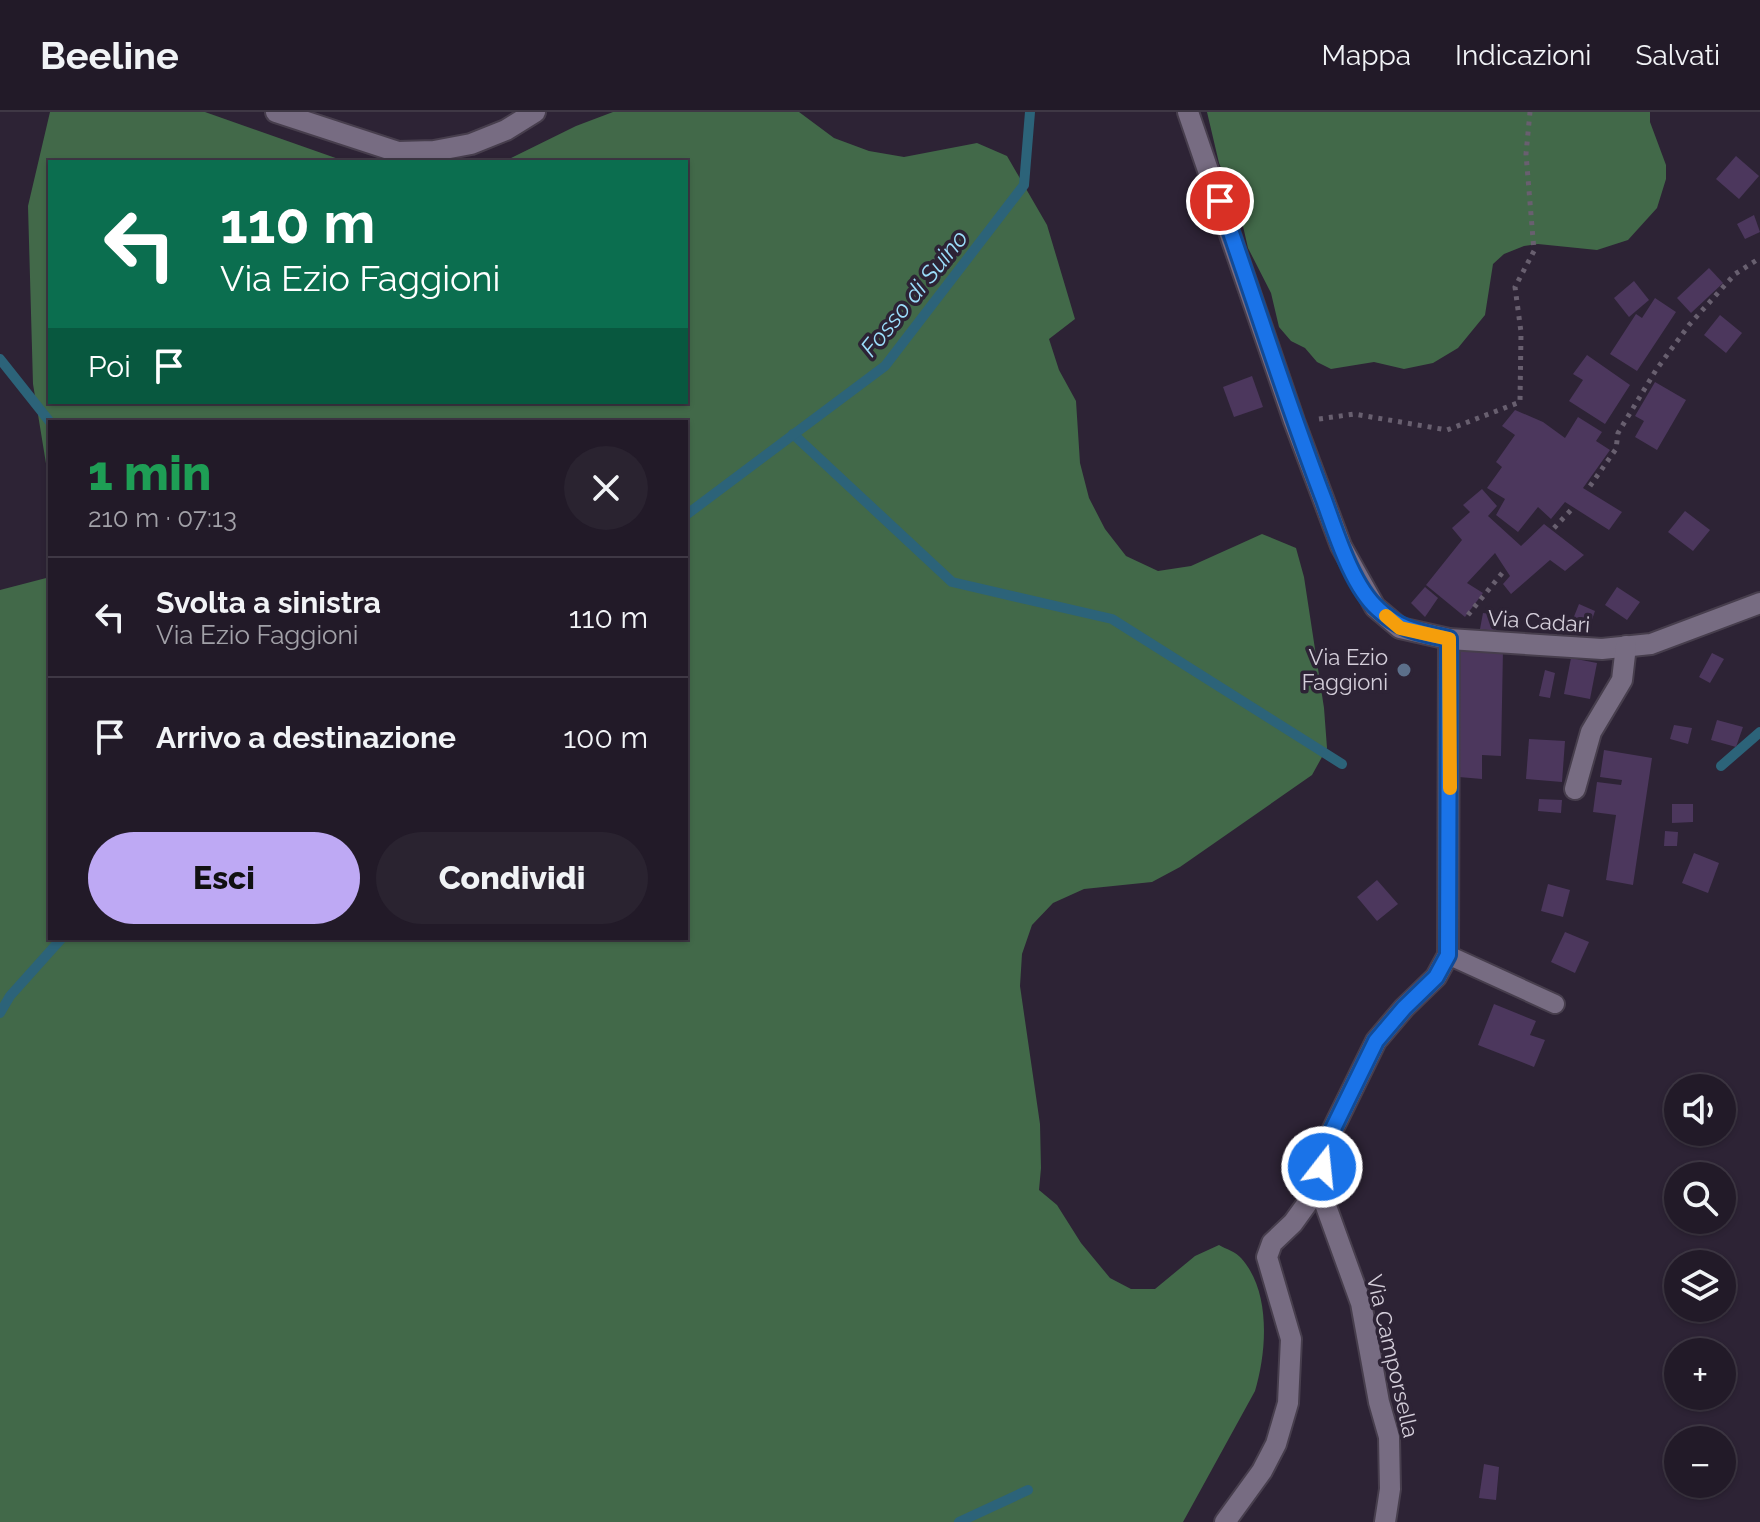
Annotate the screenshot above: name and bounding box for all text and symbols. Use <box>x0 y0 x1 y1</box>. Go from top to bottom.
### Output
text: Beeline <box>40 33 179 78</box>
text: Mappa <box>1322 39 1411 72</box>
text: Indicazioni <box>1455 39 1591 72</box>
text: Salvati <box>1635 39 1720 72</box>
pin <box>1186 167 1254 235</box>
icon: arrive <box>1198 179 1242 223</box>
text: 110 m <box>220 190 375 256</box>
icon: left <box>88 192 192 296</box>
water label: Fosso di Suino <box>854 224 974 362</box>
text: Via Ezio Faggioni <box>220 257 500 299</box>
icon: arrive <box>147 344 191 388</box>
text: Poi <box>88 349 131 384</box>
text: 1 min <box>88 445 211 501</box>
button: close <box>564 446 648 530</box>
text: 210 m · 07:13 <box>88 503 237 533</box>
text: Svolta a sinistra <box>156 585 381 620</box>
icon: left <box>88 595 132 639</box>
text: 110 m <box>569 600 648 635</box>
street label: Via Cadari <box>1487 604 1591 638</box>
text: Via Ezio Faggioni <box>156 620 358 650</box>
place label: Via Ezio Faggioni <box>1302 644 1388 695</box>
marker: Via Ezio Faggioni <box>1395 661 1413 679</box>
icon: arrive <box>88 715 132 759</box>
text: Arrivo a destinazione <box>156 720 456 755</box>
text: 100 m <box>563 720 648 755</box>
button: Esci <box>88 832 360 924</box>
button: Condividi <box>376 832 648 924</box>
map controls <box>1664 1074 1736 1498</box>
button: sound <box>1664 1074 1736 1146</box>
position arrow <box>1280 1125 1364 1209</box>
button: search <box>1664 1162 1736 1234</box>
button: layers <box>1664 1250 1736 1322</box>
street label: Via Camporsella <box>1362 1272 1424 1440</box>
button: + <box>1664 1338 1736 1410</box>
button: − <box>1664 1426 1736 1498</box>

